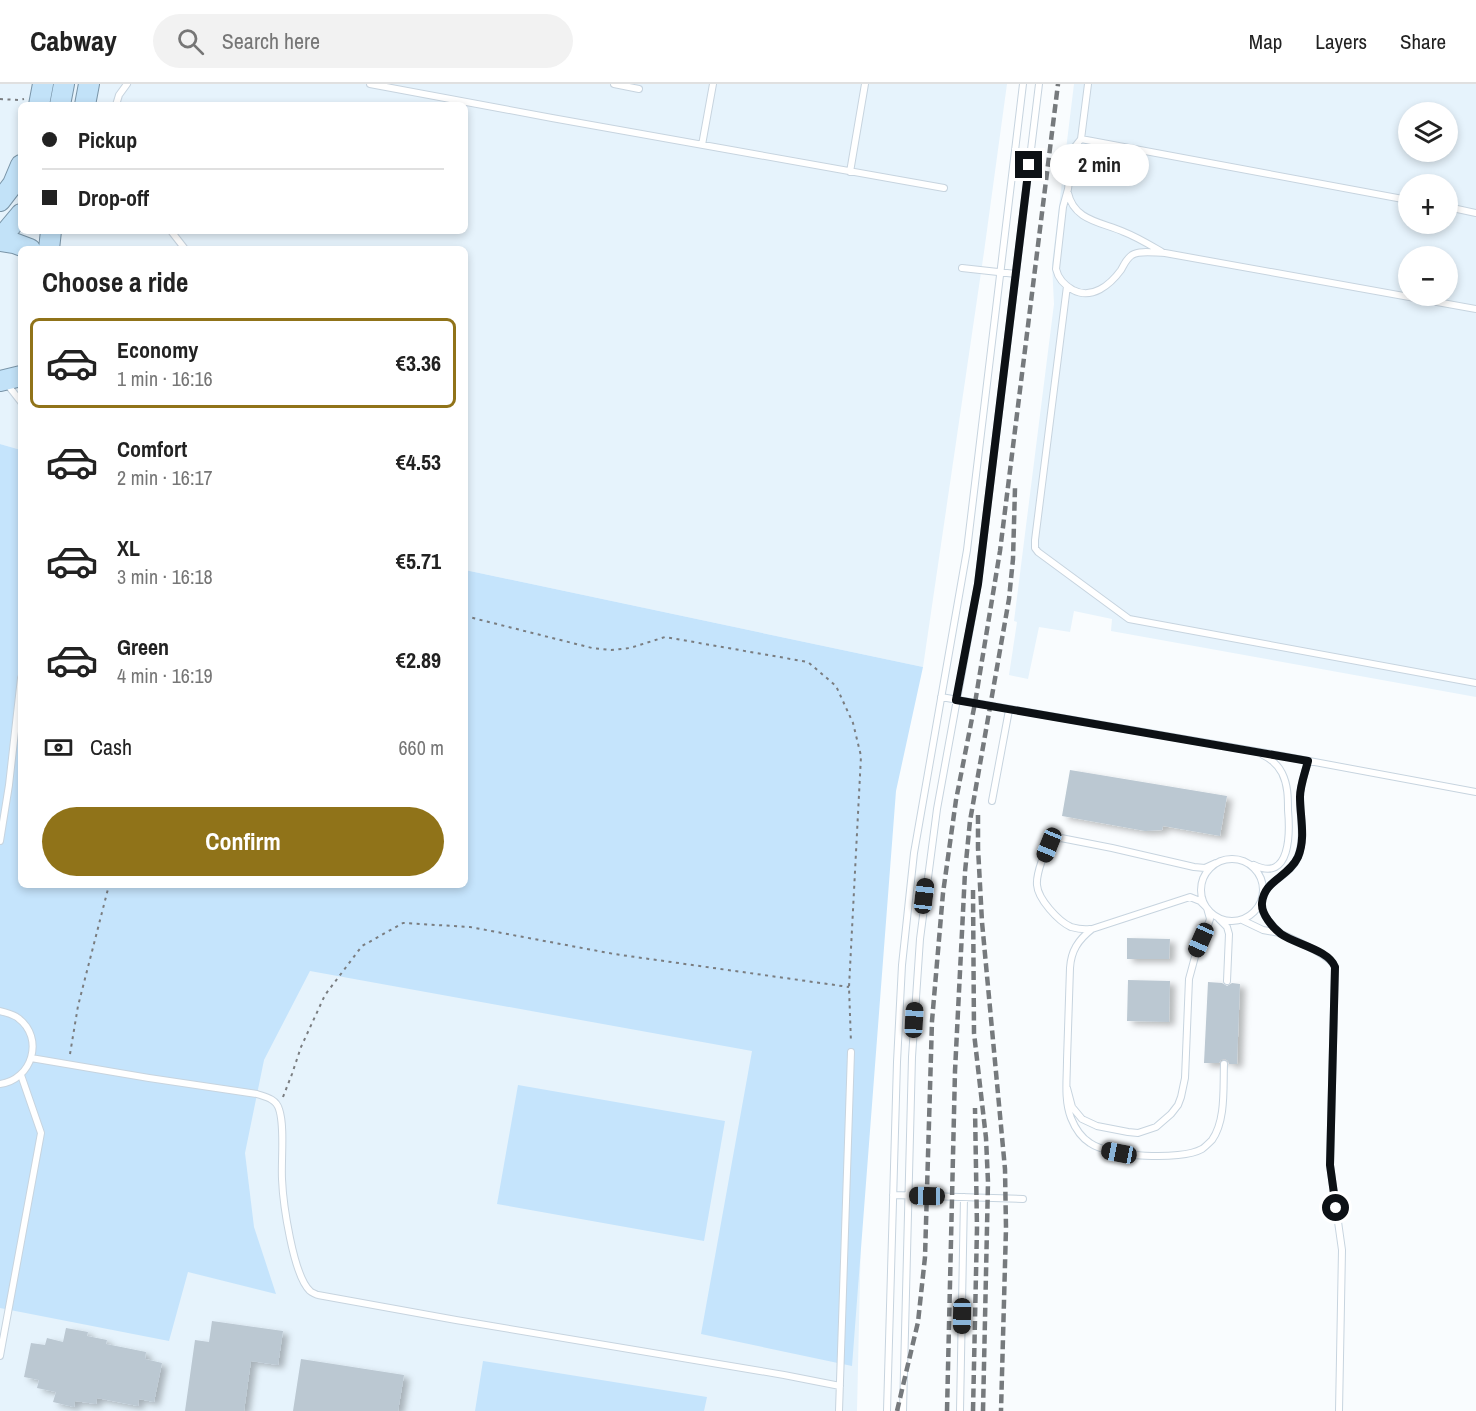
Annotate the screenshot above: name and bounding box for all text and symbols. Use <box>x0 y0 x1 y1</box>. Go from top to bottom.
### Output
search box <box>153 14 573 68</box>
text: Cabway <box>30 22 117 60</box>
icon: search <box>174 25 207 58</box>
text: Search here <box>222 26 320 56</box>
text: Map <box>1249 27 1282 56</box>
text: Layers <box>1315 27 1367 56</box>
text: Share <box>1400 27 1446 56</box>
map controls <box>1398 102 1458 306</box>
button: layers <box>1398 102 1458 162</box>
text: Pickup <box>78 125 137 155</box>
callout: 2 min <box>1050 144 1149 186</box>
route end <box>1015 151 1042 178</box>
text: 2 min <box>1078 151 1121 178</box>
button: + <box>1398 174 1458 234</box>
text: Drop-off <box>78 183 149 213</box>
button: − <box>1398 246 1458 306</box>
text: Choose a ride <box>42 264 188 300</box>
text: Economy <box>117 335 198 365</box>
icon: car <box>45 336 99 390</box>
text: €3.36 <box>396 348 441 378</box>
text: 1 min · 16:16 <box>117 365 213 392</box>
text: Comfort <box>117 434 187 464</box>
icon: car <box>45 435 99 489</box>
text: €4.53 <box>396 447 441 477</box>
text: 2 min · 16:17 <box>117 464 213 491</box>
text: XL <box>117 533 140 563</box>
icon: car <box>45 534 99 588</box>
text: €5.71 <box>396 546 441 576</box>
text: 3 min · 16:18 <box>117 563 213 590</box>
text: Green <box>117 632 169 662</box>
icon: car <box>45 633 99 687</box>
text: €2.89 <box>396 645 441 675</box>
text: 4 min · 16:19 <box>117 662 213 689</box>
icon: cash <box>42 731 75 764</box>
text: Cash <box>90 732 132 762</box>
text: 660 m <box>398 734 444 761</box>
button: Confirm <box>42 807 444 876</box>
car <box>1034 825 1064 865</box>
car <box>913 877 935 915</box>
car <box>1185 920 1217 960</box>
car <box>904 1002 924 1038</box>
car <box>1100 1141 1138 1165</box>
car <box>909 1187 945 1205</box>
route start <box>1322 1194 1349 1221</box>
car <box>953 1298 971 1334</box>

